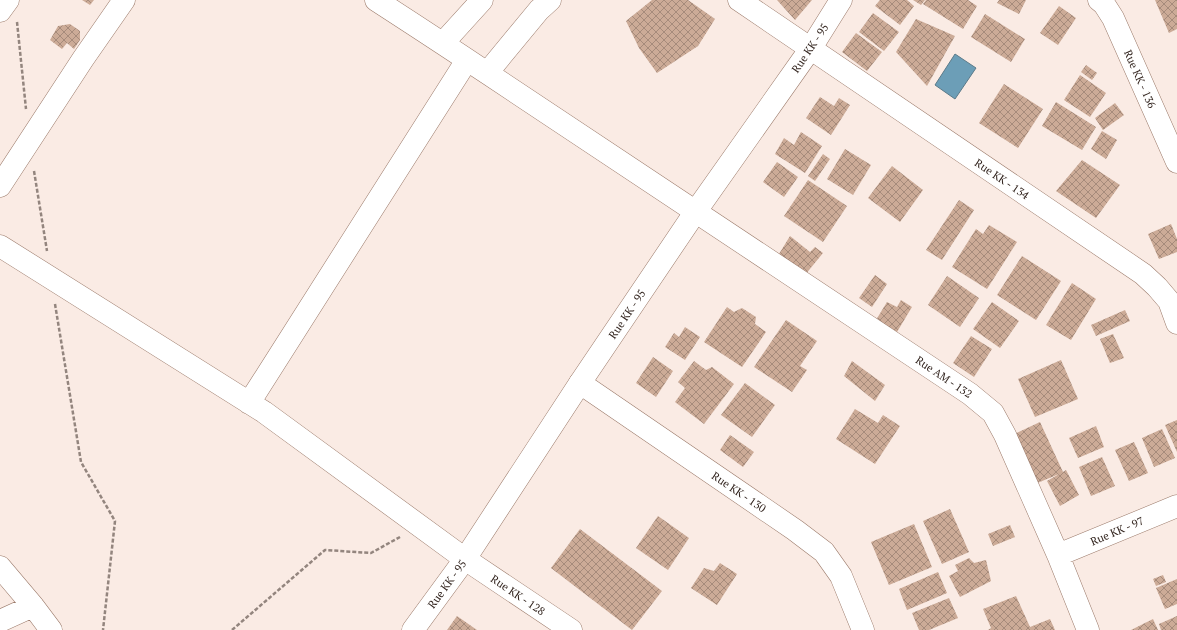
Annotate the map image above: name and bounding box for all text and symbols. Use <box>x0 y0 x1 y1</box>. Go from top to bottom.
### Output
street label: Rue KK - 95 <box>788 21 832 75</box>
street label: Rue KK - 136 <box>1121 48 1159 111</box>
street label: Rue KK - 134 <box>972 156 1032 202</box>
street label: Rue KK - 95 <box>605 287 649 341</box>
street label: Rue AM - 132 <box>913 353 975 401</box>
street label: Rue KK - 130 <box>709 469 769 515</box>
street label: Rue KK - 97 <box>1088 513 1146 549</box>
street label: Rue KK - 95 <box>425 557 469 611</box>
street label: Rue KK - 128 <box>488 572 548 618</box>

